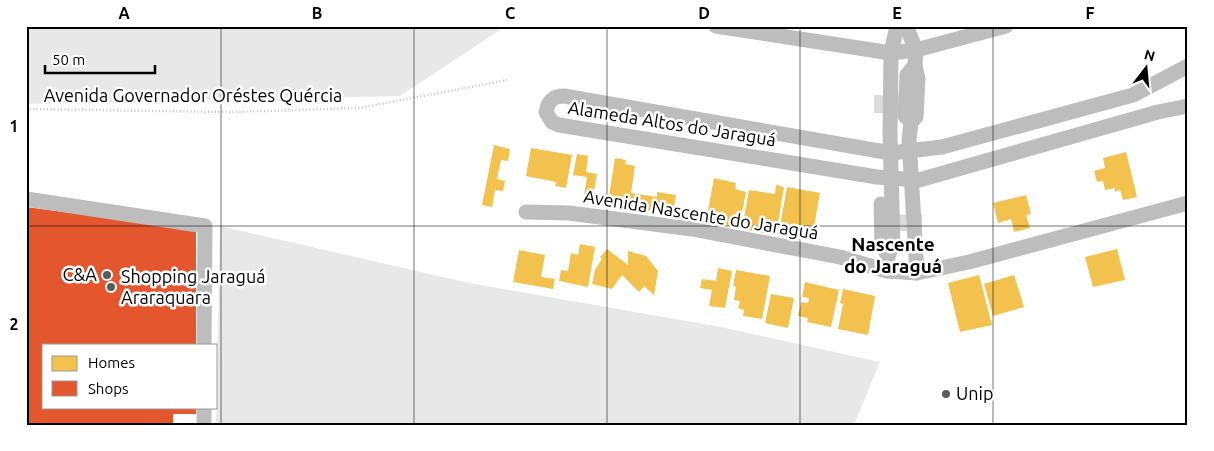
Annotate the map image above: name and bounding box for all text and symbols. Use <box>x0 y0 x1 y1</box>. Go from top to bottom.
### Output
text: A <box>118 4 130 22</box>
text: B <box>312 4 322 22</box>
text: C <box>505 4 515 22</box>
text: D <box>698 4 710 22</box>
text: E <box>892 4 902 22</box>
text: F <box>1086 4 1095 22</box>
scale bar <box>45 42 155 74</box>
north arrow <box>1122 42 1172 92</box>
text: N <box>1142 46 1157 65</box>
text: 50 m <box>52 51 85 68</box>
street label: Avenida Governador Oréstes Quércia <box>44 85 342 106</box>
street label: Alameda Altos do Jaraguá <box>567 97 778 149</box>
text: 1 <box>9 117 19 135</box>
street label: Avenida Nascente do Jaraguá <box>582 186 820 242</box>
district label: Nascente do Jaraguá <box>844 233 942 277</box>
place label: C&A <box>62 264 97 284</box>
place label: Shopping Jaraguá Araraquara <box>121 266 265 307</box>
marker: C&A <box>101 269 113 281</box>
marker: Shopping Jaraguá Araraquara <box>105 281 117 293</box>
text: 2 <box>9 315 19 333</box>
legend <box>42 344 218 408</box>
text: Homes <box>88 354 135 371</box>
text: Shops <box>88 380 129 397</box>
place label: Unip <box>956 383 993 403</box>
marker: Unip <box>940 388 952 400</box>

